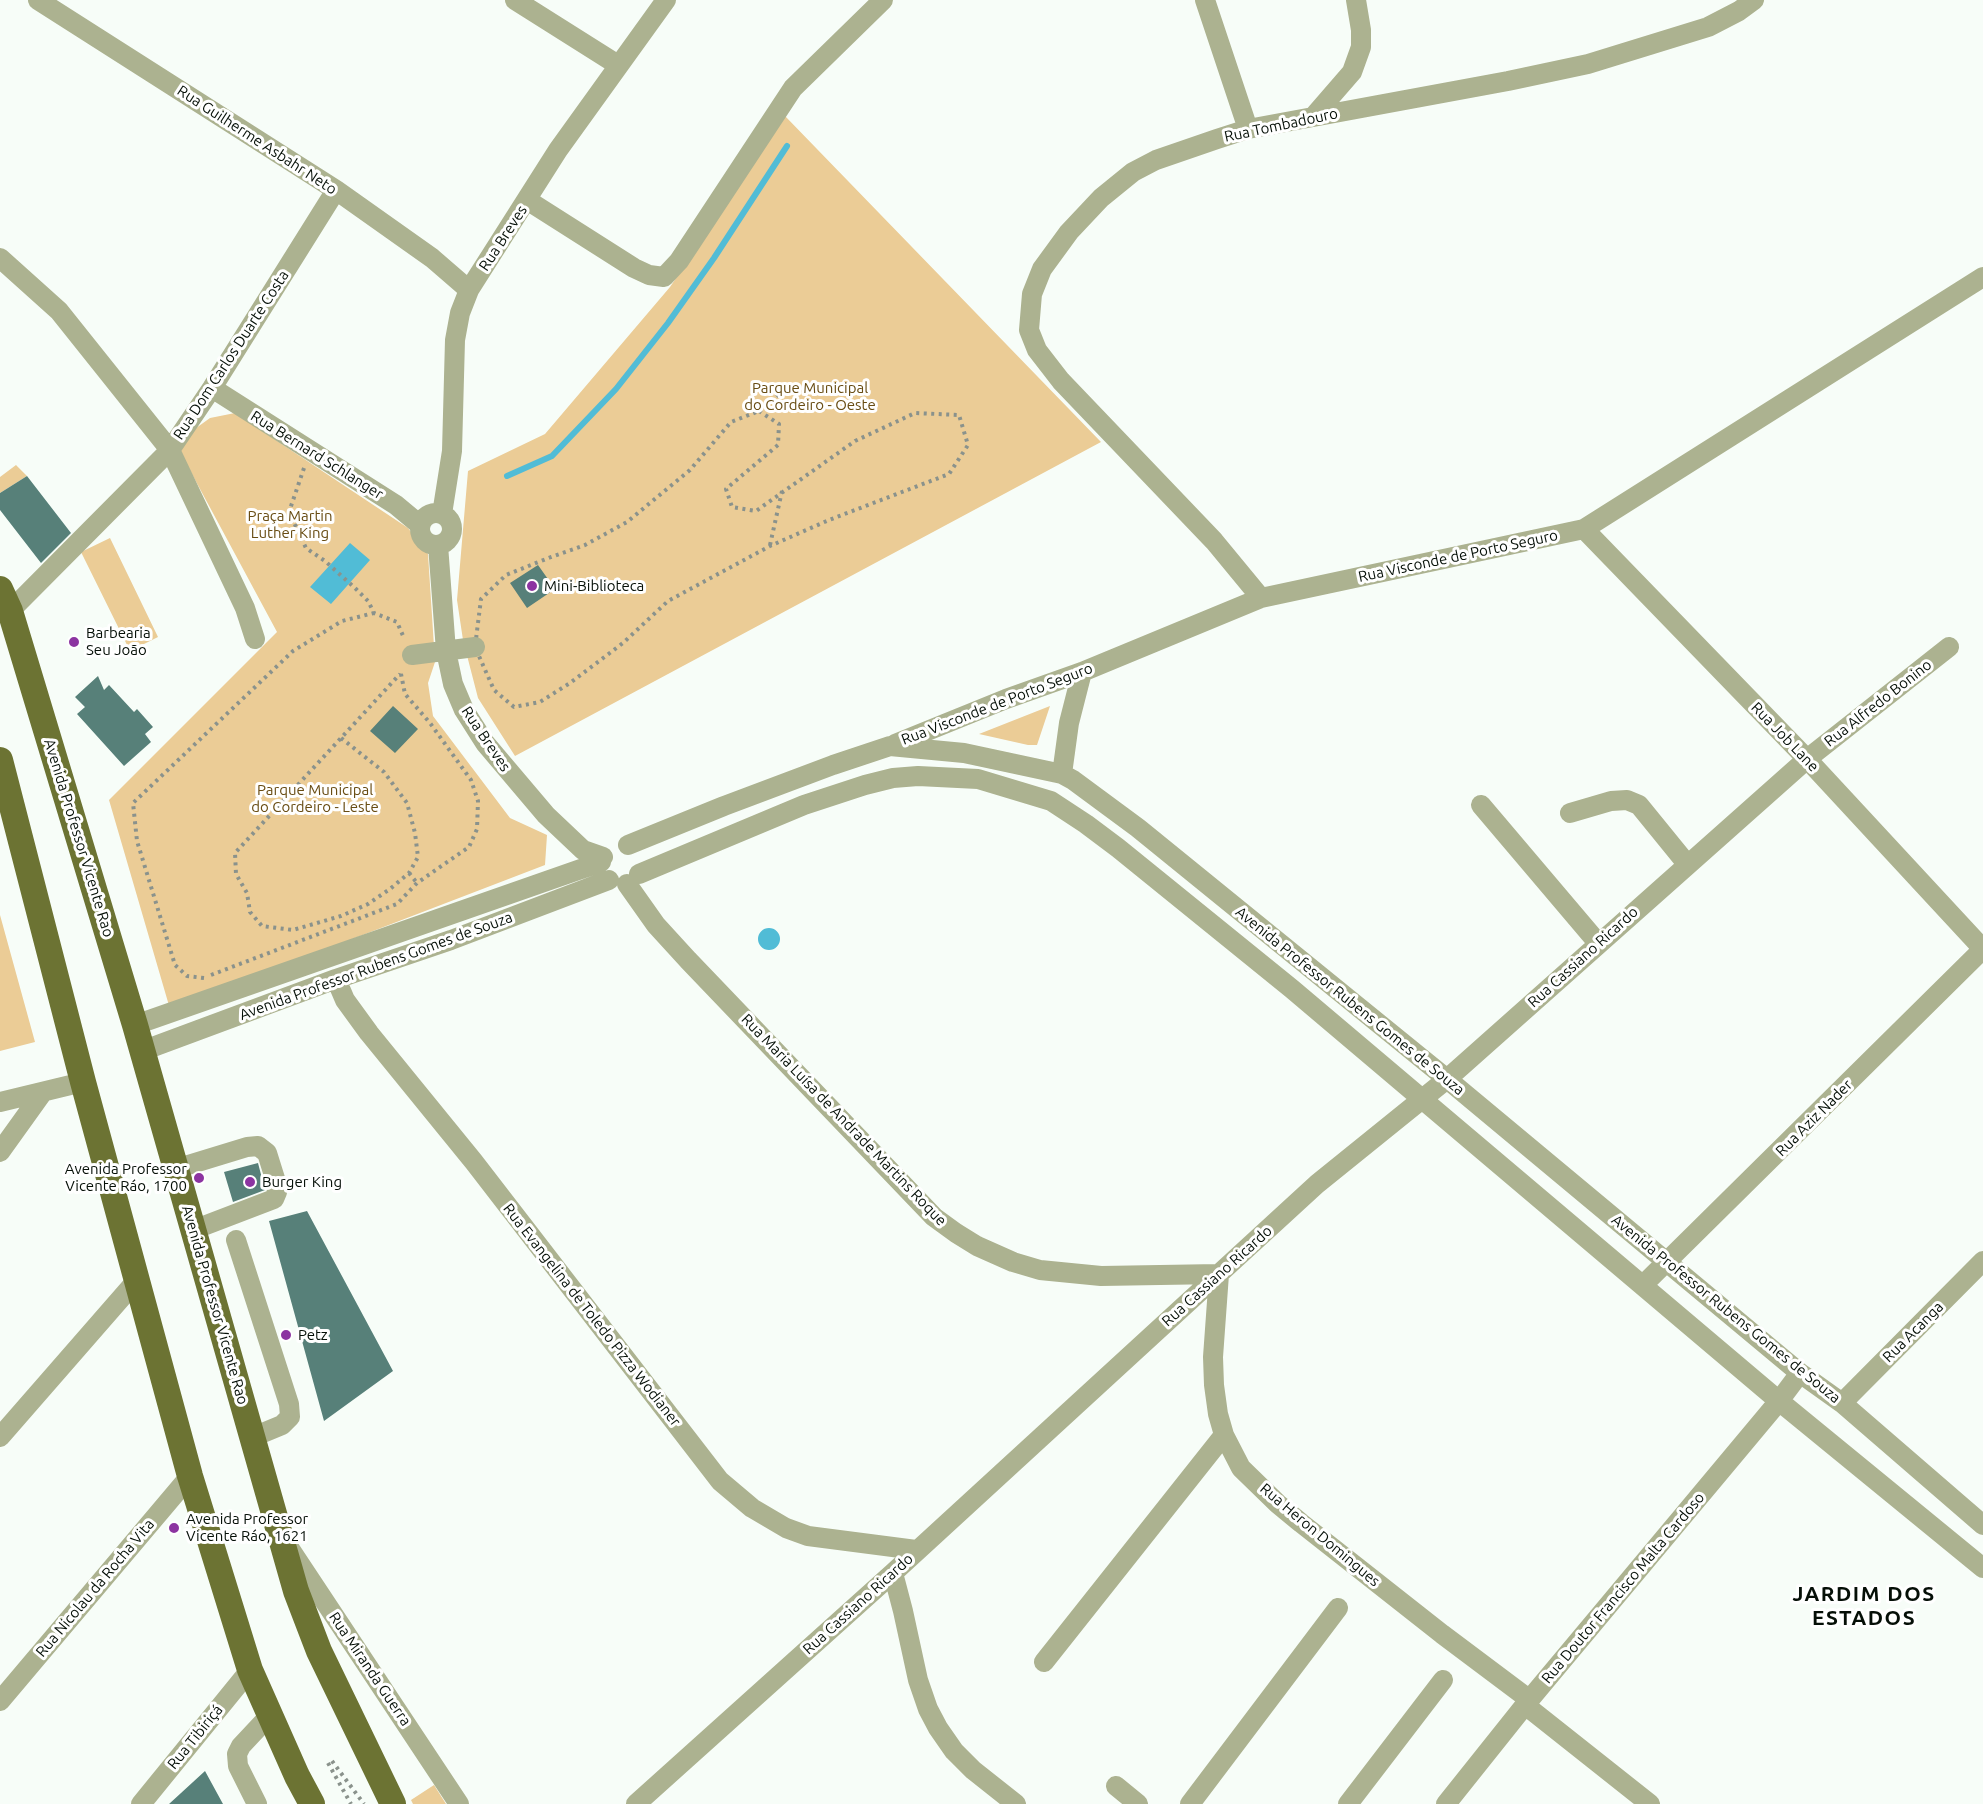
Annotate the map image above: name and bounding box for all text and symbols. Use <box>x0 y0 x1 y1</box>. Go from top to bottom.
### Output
street label: Rua Guilherme Asbahr Neto <box>174 82 340 198</box>
street label: Rua Tombadouro <box>1223 104 1339 146</box>
street label: Rua Breves <box>475 202 531 274</box>
street label: Rua Dom Carlos Duarte Costa <box>169 267 293 443</box>
park label: Parque Municipal do Cordeiro - Oeste <box>744 379 876 414</box>
street label: Rua Bernard Schlanger <box>247 407 387 503</box>
park label: Praça Martin Luther King <box>248 507 332 542</box>
street label: Rua Visconde de Porto Seguro <box>1357 526 1559 586</box>
place label: Mini-Biblioteca <box>544 577 644 595</box>
marker: Mini-Biblioteca <box>525 579 539 593</box>
place label: Barbearia Seu João <box>86 624 151 659</box>
marker: Barbearia Seu João <box>67 635 81 649</box>
street label: Rua Alfredo Bonino <box>1821 656 1935 750</box>
street label: Rua Visconde de Porto Seguro <box>899 659 1095 749</box>
street label: Rua Job Lane <box>1747 699 1823 775</box>
street label: Rua Breves <box>458 703 514 775</box>
street label: Avenida Professor Vicente Rao <box>40 737 118 939</box>
park label: Parque Municipal do Cordeiro - Leste <box>251 781 379 816</box>
street label: Avenida Professor Rubens Gomes de Souza <box>1232 903 1468 1099</box>
street label: Rua Cassiano Ricardo <box>1524 903 1642 1011</box>
street label: Avenida Professor Rubens Gomes de Souza <box>237 908 515 1024</box>
street label: Rua Maria Luísa de Andrade Martins Roque <box>738 1010 950 1230</box>
street label: Rua Aziz Nader <box>1772 1076 1856 1160</box>
place label: Avenida Professor Vicente Ráo, 1700 <box>65 1160 187 1195</box>
marker: Avenida Professor Vicente Ráo, 1700 <box>192 1171 206 1185</box>
place label: Burger King <box>262 1173 342 1191</box>
marker: Burger King <box>243 1175 257 1189</box>
street label: Rua Evangelina de Toledo Pizza Wodianer <box>499 1200 685 1430</box>
street label: Avenida Professor Vicente Rao <box>178 1203 252 1407</box>
street label: Avenida Professor Rubens Gomes de Souza <box>1608 1211 1844 1407</box>
street label: Rua Cassiano Ricardo <box>1158 1222 1276 1330</box>
street label: Rua Acanga <box>1879 1298 1947 1366</box>
place label: Petz <box>298 1326 328 1344</box>
marker: Petz <box>279 1328 293 1342</box>
street label: Rua Heron Domingues <box>1256 1480 1384 1590</box>
street label: Rua Doutor Francisco Malta Cardoso <box>1538 1489 1708 1687</box>
place label: Avenida Professor Vicente Ráo, 1621 <box>186 1510 308 1545</box>
street label: Rua Nicolau da Rocha Vita <box>32 1515 158 1661</box>
marker: Avenida Professor Vicente Ráo, 1621 <box>167 1521 181 1535</box>
street label: Rua Cassiano Ricardo <box>799 1550 917 1658</box>
district label: JARDIM DOS ESTADOS <box>1792 1581 1936 1631</box>
street label: Rua Miranda Guerra <box>325 1609 415 1729</box>
street label: Rua Tibiriçá <box>164 1701 226 1773</box>

